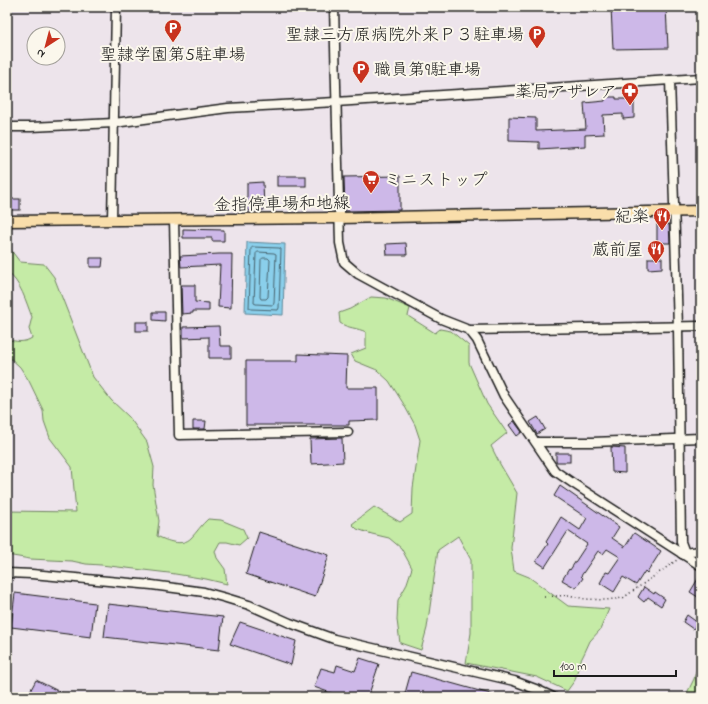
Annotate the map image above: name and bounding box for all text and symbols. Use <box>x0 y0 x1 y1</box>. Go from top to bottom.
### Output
parking icon: 聖隷学園第5駐車場 <box>163 18 183 43</box>
place label: 聖隷三方原病院外来Ｐ３駐車場 <box>286 23 524 48</box>
parking icon: 聖隷三方原病院外来Ｐ３駐車場 <box>527 24 547 49</box>
north arrow <box>26 26 66 66</box>
place label: 聖隷学園第5駐車場 <box>100 43 246 68</box>
text: N <box>33 45 48 62</box>
place label: 職員第9駐車場 <box>374 58 481 83</box>
parking icon: 職員第9駐車場 <box>351 59 371 84</box>
place label: 薬局アザレア <box>515 80 617 105</box>
pharmacy icon: 薬局アザレア <box>620 81 640 106</box>
place label: ミニストップ <box>384 168 488 193</box>
supermarket icon: ミニストップ <box>361 169 381 194</box>
street label: 金指停車場和地線 <box>214 191 350 218</box>
place label: 紀楽 <box>615 205 649 230</box>
restaurant icon: 紀楽 <box>652 206 672 231</box>
place label: 蔵前屋 <box>592 238 643 263</box>
restaurant icon: 蔵前屋 <box>646 239 666 264</box>
scale bar <box>554 652 676 678</box>
text: 100 m <box>560 658 587 676</box>

